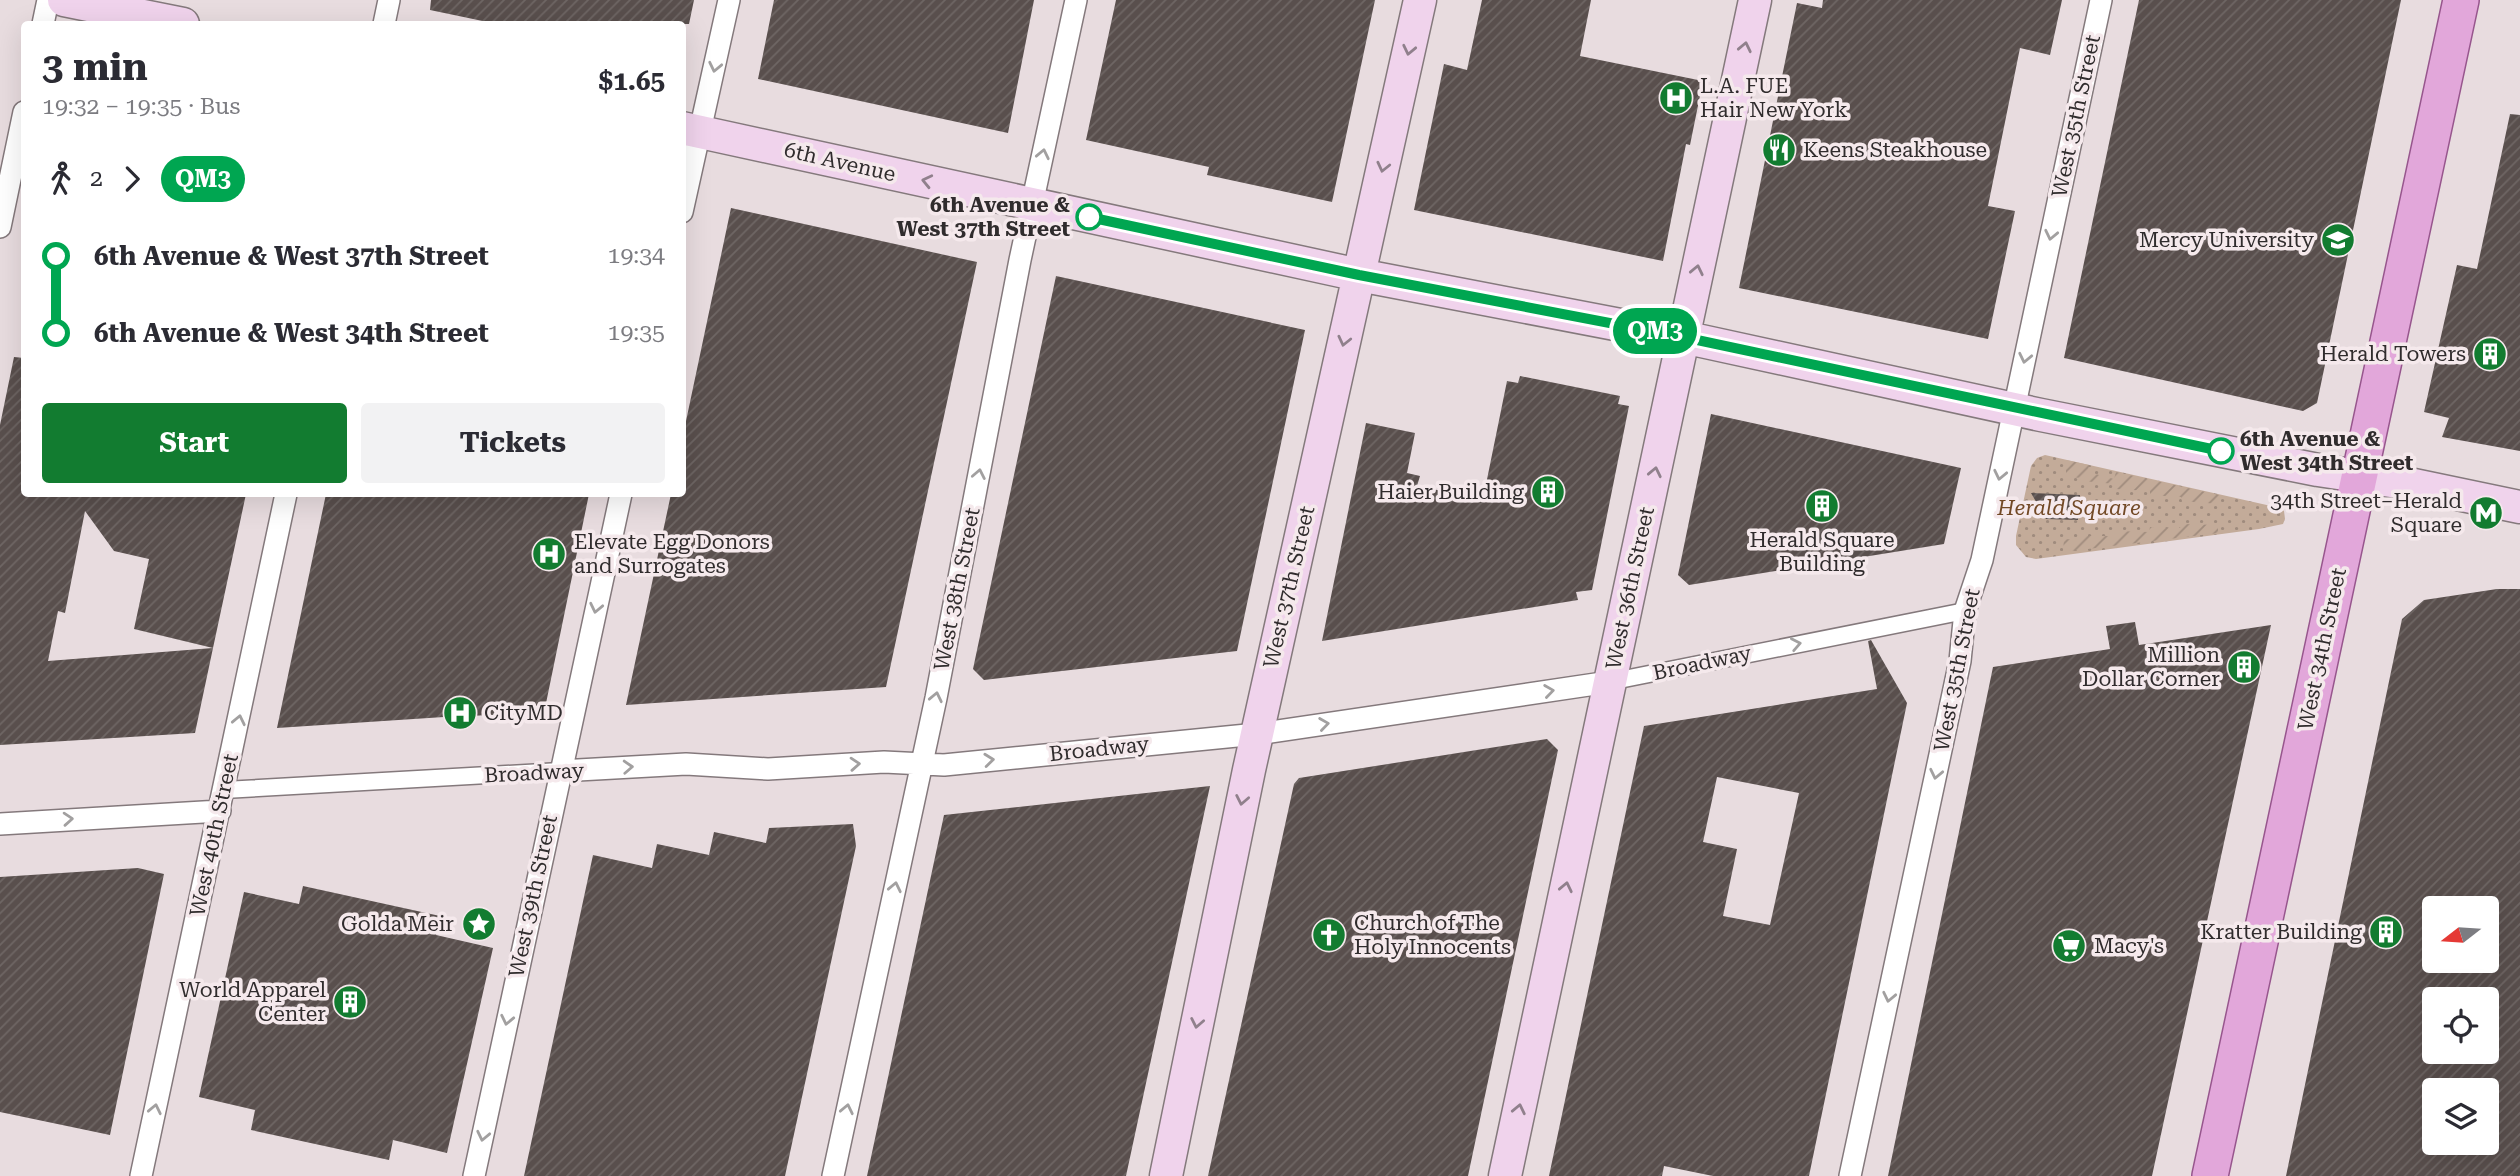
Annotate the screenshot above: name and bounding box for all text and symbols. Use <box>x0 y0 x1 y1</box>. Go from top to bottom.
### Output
street label: West 35th Street <box>2047 32 2105 199</box>
one-way arrow <box>1736 41 1751 53</box>
one-way arrow <box>1403 44 1418 56</box>
text: 3 min <box>42 45 148 89</box>
one-way arrow <box>709 61 723 73</box>
text: $1.65 <box>599 66 665 96</box>
place label: L.A. FUE Hair New York <box>1700 74 1848 122</box>
hospital icon: L.A. FUE Hair New York <box>1657 79 1695 117</box>
text: 19:32 – 19:35 · Bus <box>42 93 240 120</box>
restaurant icon: Keens Steakhouse <box>1760 131 1798 169</box>
street label: 6th Avenue <box>782 138 898 186</box>
place label: Keens Steakhouse <box>1803 138 1987 162</box>
one-way arrow <box>1034 149 1049 161</box>
icon: walk <box>42 160 80 198</box>
icon: forward <box>113 160 151 198</box>
one-way arrow <box>1377 161 1392 173</box>
text: 2 <box>90 165 103 192</box>
text: QM3 <box>175 165 231 193</box>
one-way arrow <box>921 175 933 189</box>
place label: 6th Avenue & West 37th Street <box>897 193 1070 241</box>
marker: 6th Avenue & West 37th Street <box>1076 204 1102 230</box>
school or university icon: Mercy University <box>2319 221 2357 259</box>
one-way arrow <box>2045 228 2060 240</box>
place label: Mercy University <box>2139 228 2315 252</box>
text: 6th Avenue & West 37th Street <box>94 241 489 271</box>
text: 19:34 <box>608 242 665 269</box>
one-way arrow <box>1689 264 1704 276</box>
line badge: QM3 <box>1615 308 1695 354</box>
text: QM3 <box>1627 317 1683 345</box>
text: 6th Avenue & West 34th Street <box>94 318 489 348</box>
text: 19:35 <box>608 319 665 346</box>
one-way arrow <box>1338 335 1352 347</box>
building icon: Herald Towers <box>2471 335 2509 373</box>
place label: Herald Towers <box>2320 342 2466 366</box>
one-way arrow <box>2018 352 2033 364</box>
button: Start <box>42 403 347 483</box>
button: Tickets <box>361 403 665 483</box>
place label: 6th Avenue & West 34th Street <box>2240 427 2414 475</box>
marker: 6th Avenue & West 34th Street <box>2208 438 2234 464</box>
one-way arrow <box>1646 466 1661 478</box>
one-way arrow <box>971 468 986 480</box>
one-way arrow <box>1993 469 2008 481</box>
building icon: Haier Building <box>1529 473 1567 511</box>
place label: Haier Building <box>1377 480 1524 504</box>
building icon: Herald Square Building <box>1803 487 1841 525</box>
place label: 34th Street–Herald Square <box>2270 489 2463 537</box>
metro station icon: 34th Street–Herald Square <box>2467 494 2505 532</box>
park label: Herald Square <box>1996 496 2141 520</box>
street label: West 37th Street <box>1259 503 1319 670</box>
street label: West 36th Street <box>1601 504 1659 671</box>
street label: West 38th Street <box>929 505 985 673</box>
place label: Herald Square Building <box>1749 528 1895 576</box>
place label: Elevate Egg Donors and Surrogates <box>574 530 770 578</box>
hospital icon: Elevate Egg Donors and Surrogates <box>530 535 568 573</box>
street label: West 34th Street <box>2293 565 2351 732</box>
street label: West 35th Street <box>1929 586 1985 754</box>
one-way arrow <box>590 602 604 614</box>
one-way arrow <box>1790 637 1802 652</box>
street label: Broadway <box>1651 641 1754 685</box>
place label: Million Dollar Corner <box>2082 643 2220 691</box>
building icon: Million Dollar Corner <box>2225 648 2263 686</box>
one-way arrow <box>1544 684 1555 699</box>
one-way arrow <box>927 691 942 703</box>
hospital icon: CityMD <box>441 694 479 732</box>
place label: CityMD <box>484 701 563 725</box>
one-way arrow <box>230 714 245 726</box>
one-way arrow <box>1318 717 1330 732</box>
street label: Broadway <box>1048 732 1151 766</box>
street label: West 40th Street <box>185 751 243 918</box>
one-way arrow <box>984 753 995 768</box>
one-way arrow <box>850 757 861 772</box>
street label: Broadway <box>483 758 585 788</box>
one-way arrow <box>623 760 634 775</box>
one-way arrow <box>1929 768 1944 780</box>
one-way arrow <box>1236 794 1251 806</box>
one-way arrow <box>63 812 74 827</box>
street label: West 39th Street <box>504 812 562 979</box>
one-way arrow <box>887 881 902 893</box>
one-way arrow <box>1558 881 1573 893</box>
north arrow <box>2422 896 2499 973</box>
map controls <box>2422 896 2499 1155</box>
place icon: Golda Meir <box>460 905 498 943</box>
place label: Church of The Holy Innocents <box>1354 911 1511 959</box>
place label: Golda Meir <box>341 912 454 936</box>
building icon: Kratter Building <box>2367 913 2405 951</box>
church icon: Church of The Holy Innocents <box>1310 916 1348 954</box>
place label: Kratter Building <box>2200 920 2362 944</box>
supermarket icon: Macy's <box>2050 927 2088 965</box>
place label: Macy's <box>2094 934 2164 958</box>
place label: World Apparel Center <box>179 978 327 1026</box>
building icon: World Apparel Center <box>331 983 369 1021</box>
button: locate <box>2422 987 2499 1064</box>
one-way arrow <box>1882 991 1897 1003</box>
one-way arrow <box>501 1014 516 1026</box>
one-way arrow <box>1191 1017 1206 1029</box>
button: layers <box>2422 1078 2499 1155</box>
one-way arrow <box>147 1103 162 1115</box>
one-way arrow <box>839 1103 854 1115</box>
one-way arrow <box>1510 1103 1525 1115</box>
one-way arrow <box>476 1130 491 1142</box>

